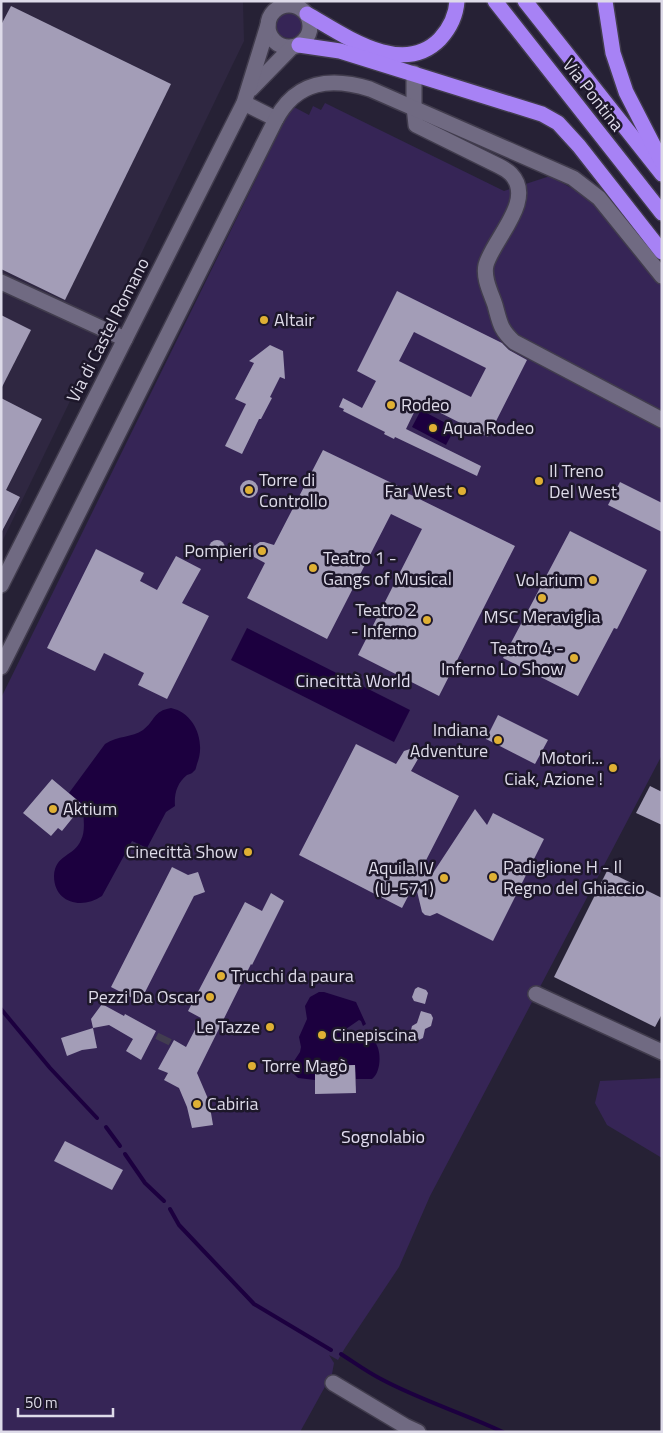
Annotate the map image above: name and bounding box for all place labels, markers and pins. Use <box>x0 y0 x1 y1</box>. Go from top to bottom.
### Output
place label: Altair <box>274 306 314 333</box>
marker: Altair <box>258 314 270 326</box>
place label: Rodeo <box>401 391 450 418</box>
marker: Rodeo <box>385 399 397 411</box>
place label: Aqua Rodeo <box>443 414 534 441</box>
marker: Aqua Rodeo <box>427 422 439 434</box>
place label: Il Treno Del West <box>549 457 618 505</box>
place label: Torre di Controllo <box>259 466 327 514</box>
marker: Il Treno Del West <box>533 475 545 487</box>
place label: Far West <box>385 477 453 504</box>
marker: Torre di Controllo <box>243 484 255 496</box>
marker: Far West <box>456 485 468 497</box>
place label: Pompieri <box>184 537 252 564</box>
place label: Teatro 1 - Gangs of Musical <box>323 544 452 592</box>
marker: Pompieri <box>256 545 268 557</box>
marker: Teatro 1 - Gangs of Musical <box>307 562 319 574</box>
place label: Volarium <box>516 566 583 593</box>
marker: Volarium <box>587 574 599 586</box>
marker: MSC Meraviglia <box>536 592 548 604</box>
place label: Teatro 2 - Inferno <box>351 596 417 644</box>
place label: MSC Meraviglia <box>484 603 600 630</box>
marker: Teatro 2 - Inferno <box>421 614 433 626</box>
place label: Teatro 4 - Inferno Lo Show <box>441 634 564 682</box>
marker: Teatro 4 - Inferno Lo Show <box>568 652 580 664</box>
place label: Indiana Adventure <box>410 716 488 764</box>
marker: Indiana Adventure <box>492 734 504 746</box>
place label: Motori... Ciak, Azione ! <box>504 744 603 792</box>
marker: Motori... Ciak, Azione ! <box>607 762 619 774</box>
place label: Aktium <box>63 795 117 822</box>
marker: Aktium <box>47 803 59 815</box>
place label: Cinecittà Show <box>126 838 238 865</box>
marker: Cinecittà Show <box>242 846 254 858</box>
place label: Padiglione H - Il Regno del Ghiaccio <box>503 853 645 901</box>
place label: Aquila IV (U-571) <box>368 854 435 902</box>
marker: Padiglione H - Il Regno del Ghiaccio <box>487 871 499 883</box>
marker: Aquila IV (U-571) <box>438 872 450 884</box>
place label: Trucchi da paura <box>231 962 354 989</box>
marker: Trucchi da paura <box>215 970 227 982</box>
place label: Pezzi Da Oscar <box>88 983 200 1010</box>
marker: Pezzi Da Oscar <box>204 991 216 1003</box>
place label: Le Tazze <box>196 1013 260 1040</box>
marker: Le Tazze <box>264 1021 276 1033</box>
place label: Cinepiscina <box>332 1021 417 1048</box>
marker: Cinepiscina <box>316 1029 328 1041</box>
place label: Torre Magò <box>262 1052 348 1079</box>
marker: Torre Magò <box>246 1060 258 1072</box>
place label: Cabiria <box>207 1090 258 1117</box>
marker: Cabiria <box>191 1098 203 1110</box>

